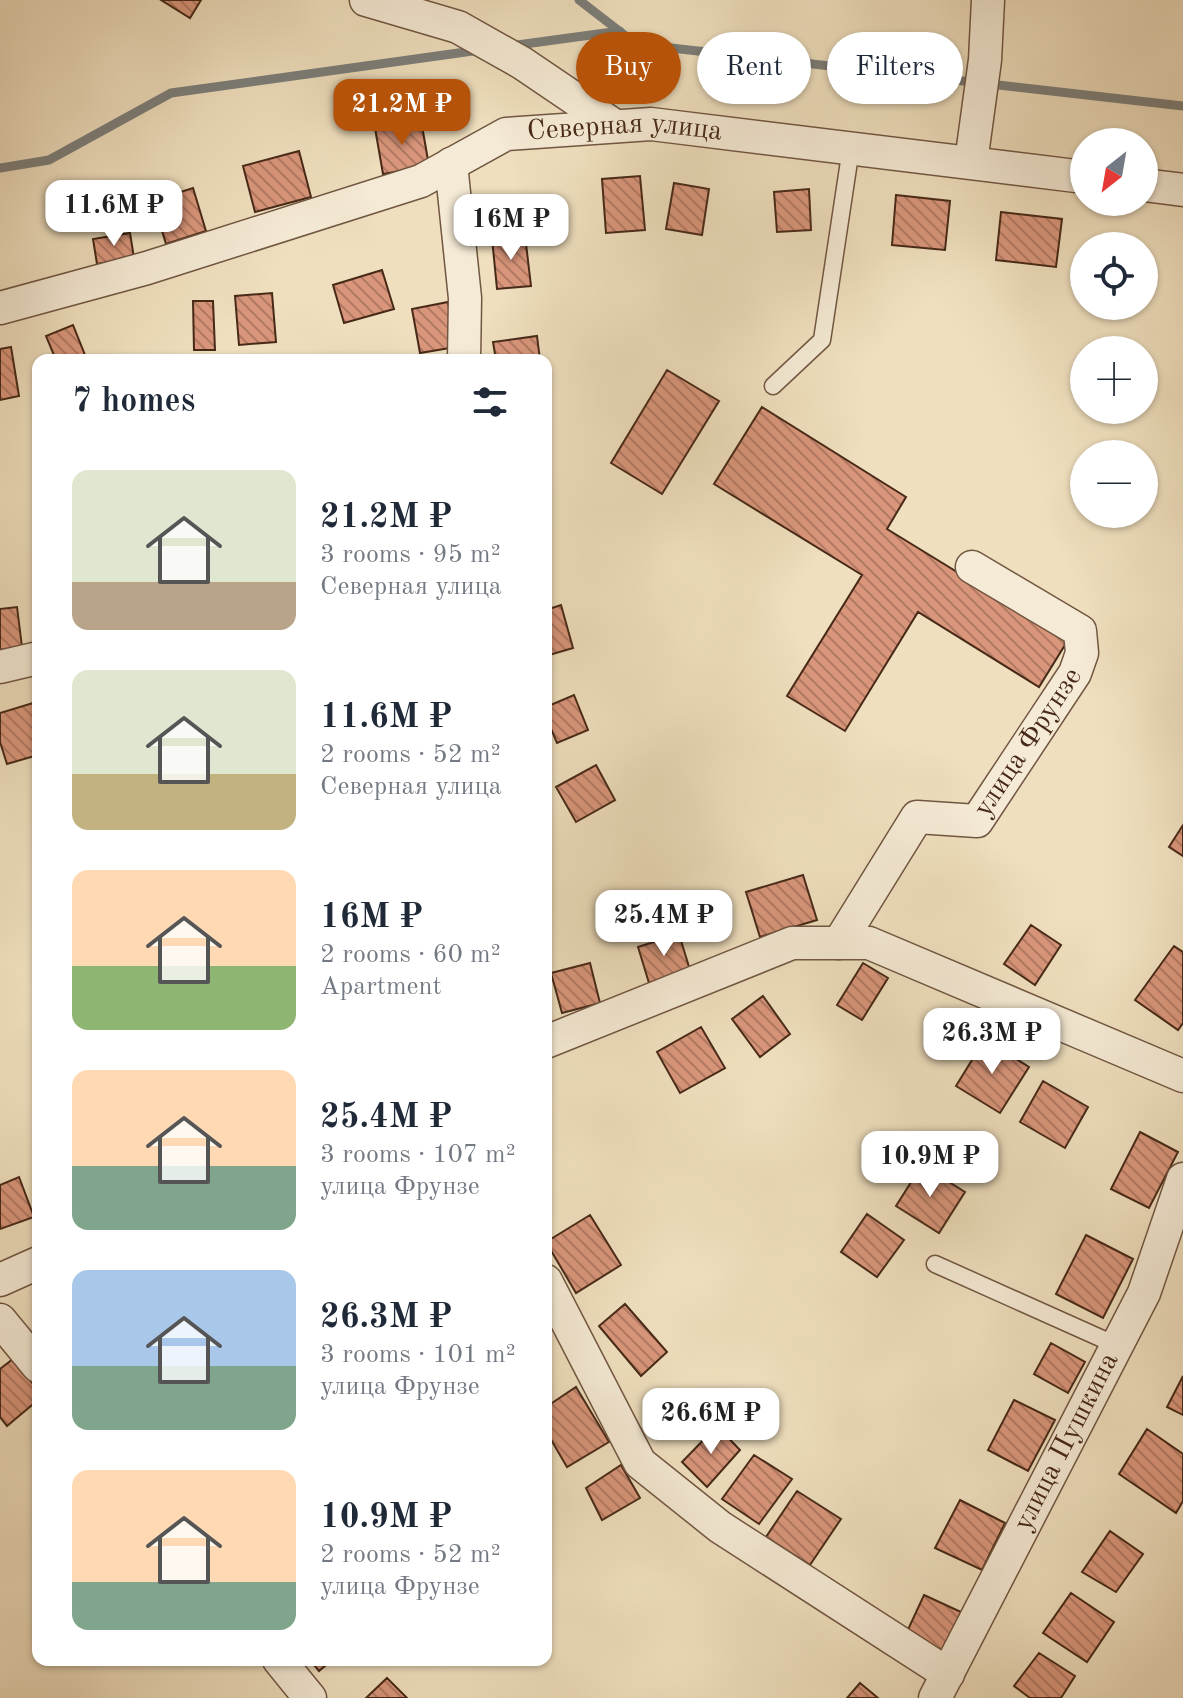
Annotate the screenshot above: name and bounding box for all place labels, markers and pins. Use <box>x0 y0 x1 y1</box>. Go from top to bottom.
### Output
pin: 21.2M ₽ <box>328 79 476 147</box>
pin: 11.6M ₽ <box>40 180 188 248</box>
pin: 16M ₽ <box>455 194 567 262</box>
pin: 25.4M ₽ <box>590 890 738 958</box>
pin: 26.3M ₽ <box>918 1008 1066 1076</box>
pin: 10.9M ₽ <box>856 1131 1004 1199</box>
pin: 26.6M ₽ <box>637 1388 785 1456</box>

